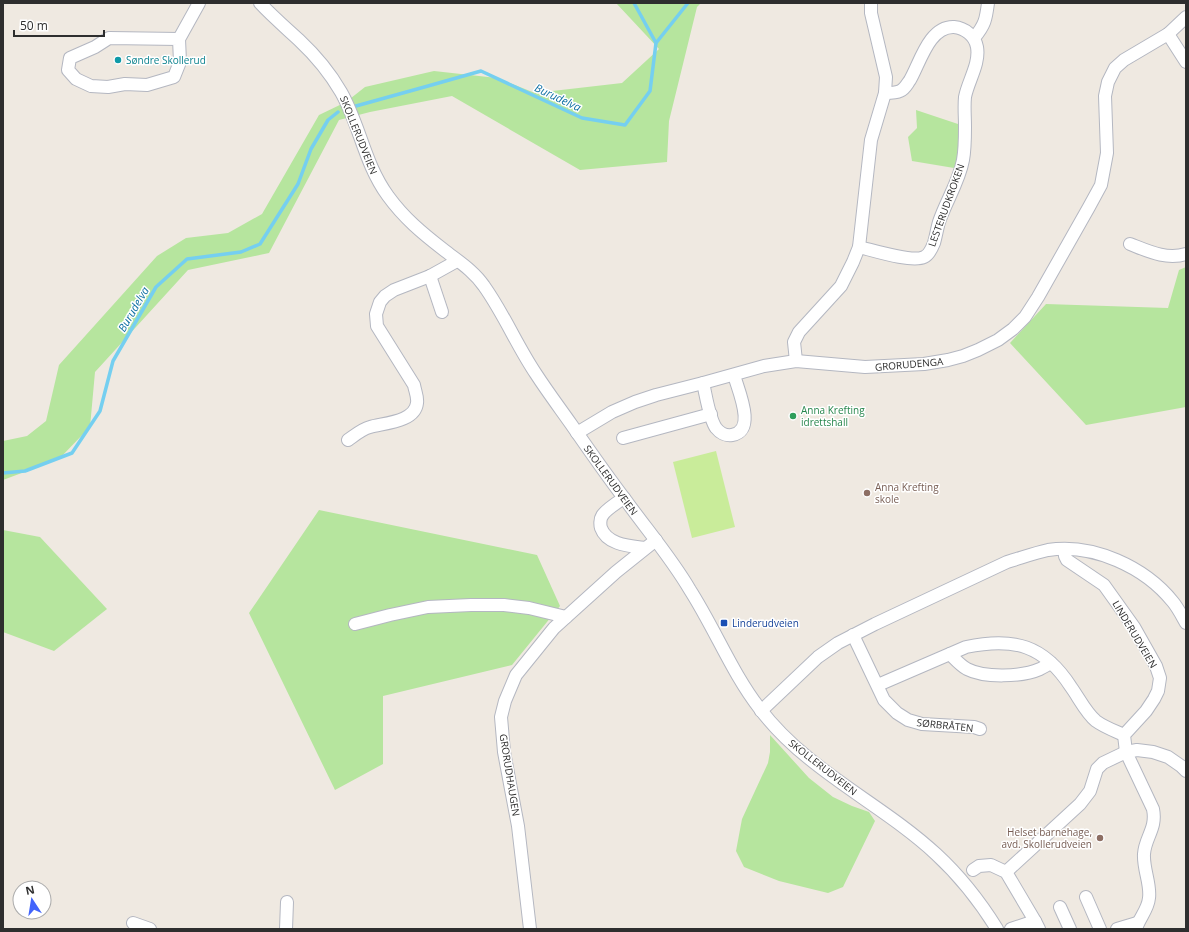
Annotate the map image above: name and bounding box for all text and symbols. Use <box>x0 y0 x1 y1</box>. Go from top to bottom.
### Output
scale bar <box>14 12 104 38</box>
text: 50 m <box>20 17 48 34</box>
place label: Søndre Skollerud <box>126 53 206 67</box>
marker: Søndre Skollerud <box>113 55 123 65</box>
water label: Burudelva <box>532 80 584 114</box>
street label: SKOLLERUDVEIEN <box>337 94 381 176</box>
street label: LESTERUDKROKEN <box>924 162 968 248</box>
water label: Burudelva <box>114 284 152 334</box>
street label: GRORUDENGA <box>874 354 944 374</box>
place label: Anna Krefting idrettshall <box>801 403 865 429</box>
marker: Anna Krefting idrettshall <box>788 411 798 421</box>
street label: SKOLLERUDVEIEN <box>581 442 641 518</box>
place label: Anna Krefting skole <box>875 480 939 506</box>
marker: Anna Krefting skole <box>862 488 872 498</box>
street label: LINDERUDVEIEN <box>1109 598 1161 670</box>
place label: Linderudveien <box>732 616 799 630</box>
marker: Linderudveien <box>719 618 729 628</box>
street label: SØRBRÅTEN <box>916 715 974 735</box>
street label: GRORUDHAUGEN <box>497 733 523 817</box>
street label: SKOLLERUDVEIEN <box>786 736 860 798</box>
place label: Helset barnehage, avd. Skollerudveien <box>1001 825 1092 851</box>
marker: Helset barnehage, avd. Skollerudveien <box>1095 833 1105 843</box>
north arrow <box>12 880 52 920</box>
text: N <box>24 881 36 898</box>

